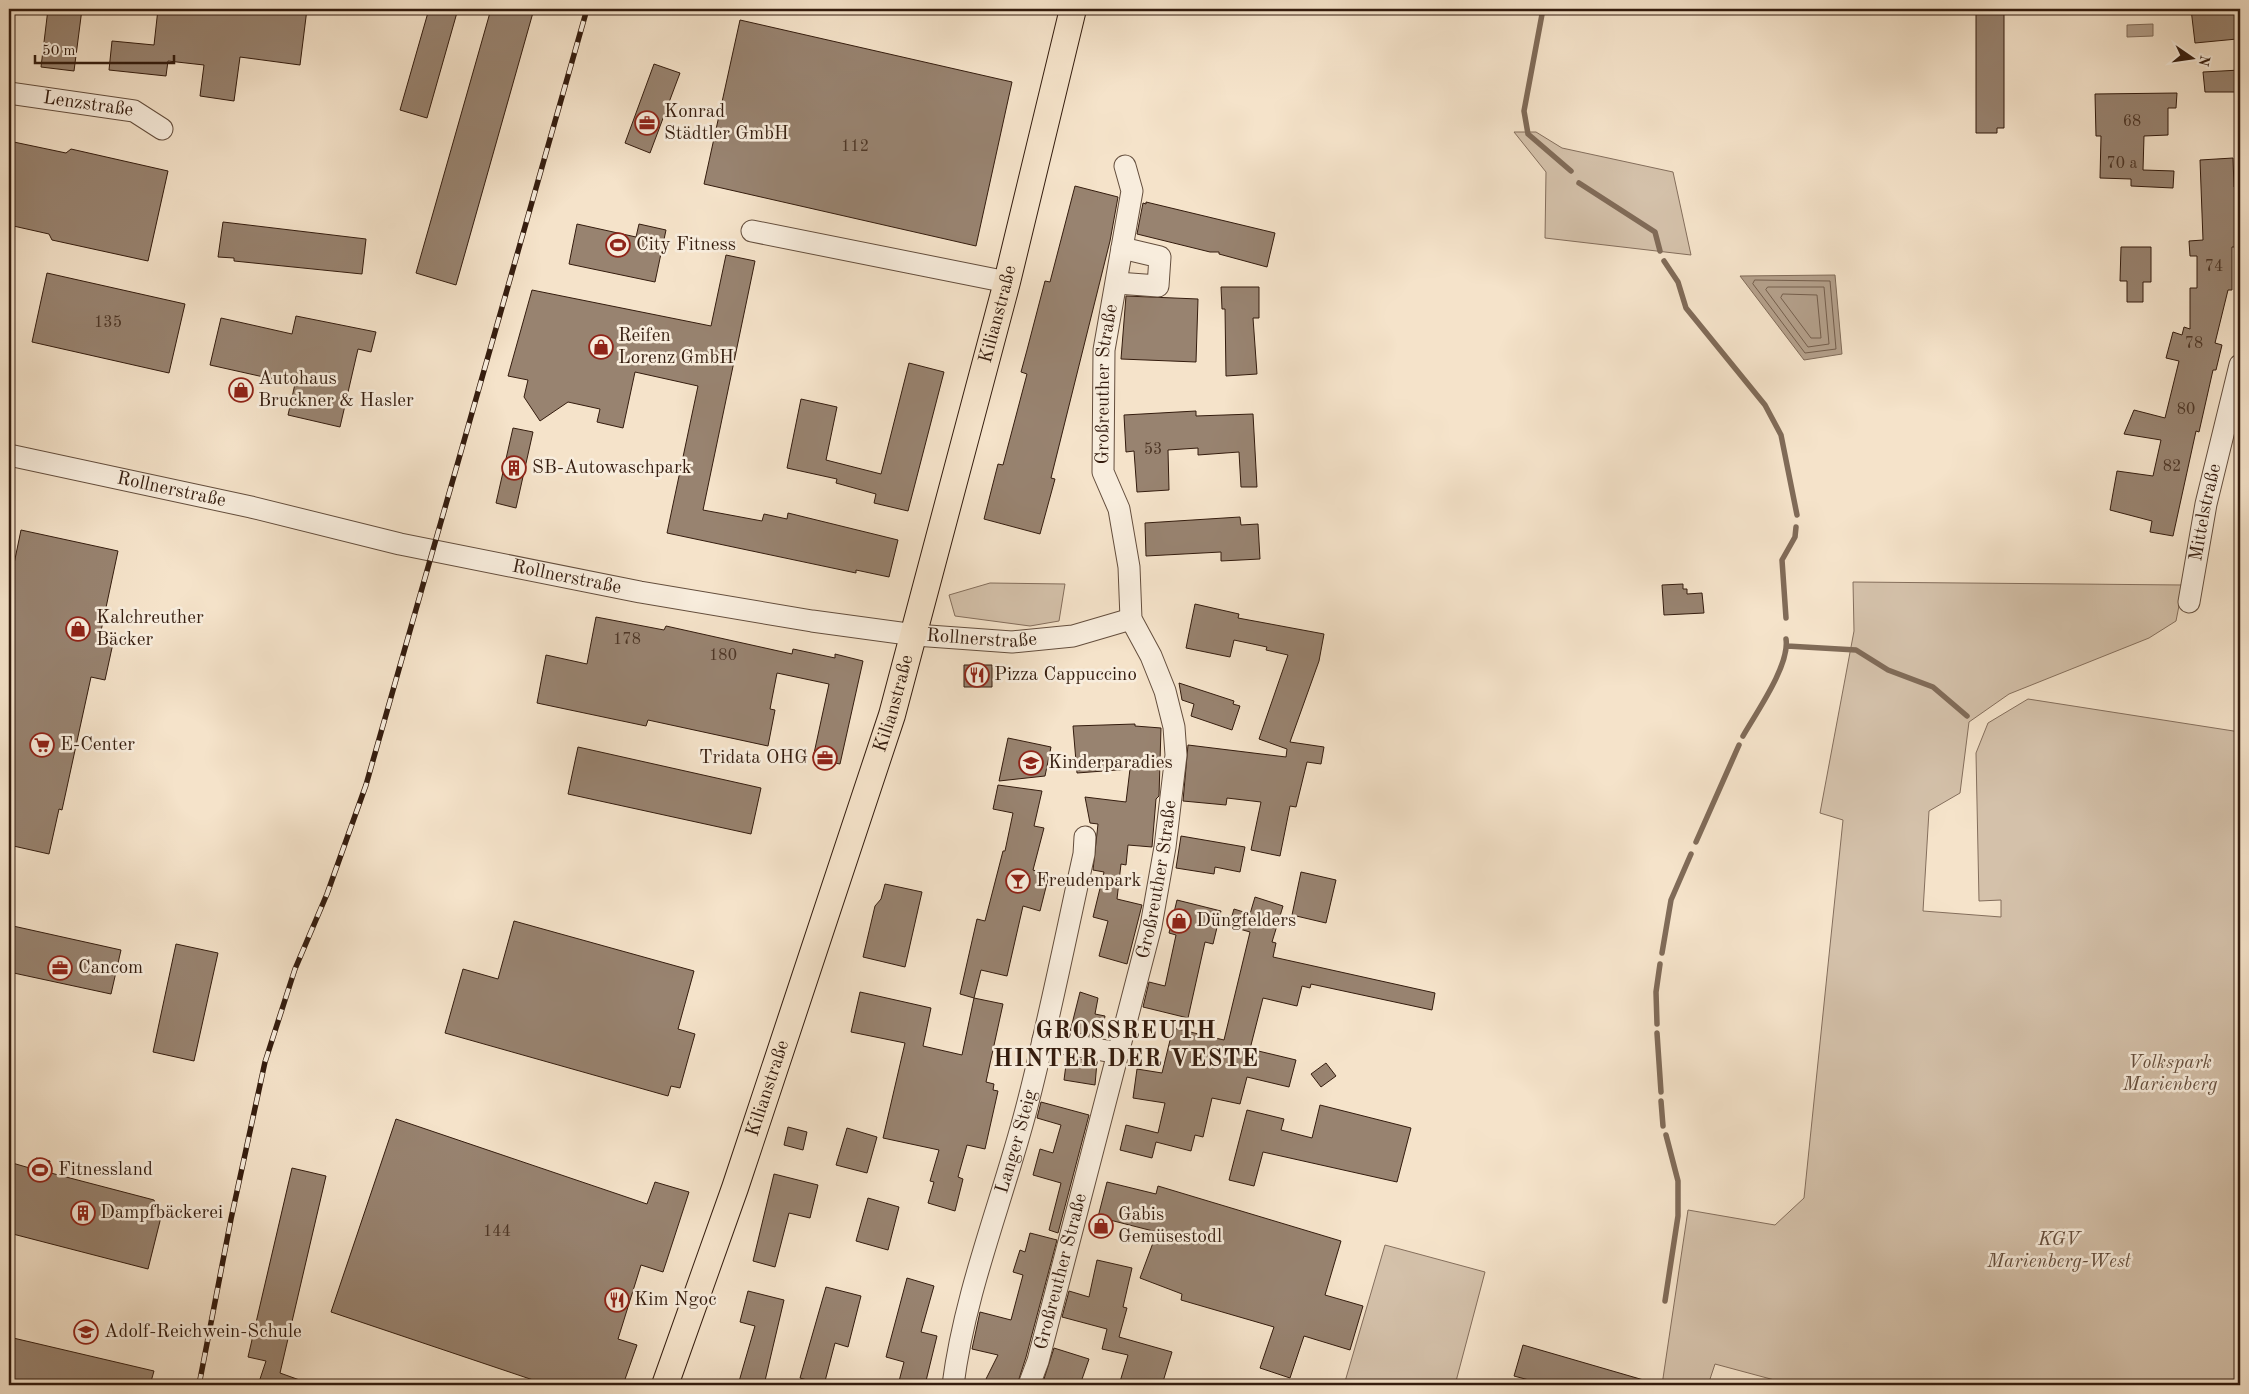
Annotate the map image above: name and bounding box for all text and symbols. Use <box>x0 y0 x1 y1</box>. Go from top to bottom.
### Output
scale bar <box>35 32 174 64</box>
north arrow <box>2166 32 2216 82</box>
text: 50 m <box>42 44 76 59</box>
text: N <box>2196 54 2212 68</box>
street label: Lenzstraße <box>42 89 135 120</box>
place label: Konrad Städtler GmbH <box>664 103 789 144</box>
office icon: Konrad Städtler GmbH <box>634 110 660 136</box>
house number: 68 <box>2123 114 2141 130</box>
house number: 112 <box>841 139 869 155</box>
house number: 70 a <box>2107 156 2138 172</box>
sports icon: City Fitness <box>605 232 631 258</box>
place label: City Fitness <box>636 236 736 255</box>
house number: 74 <box>2205 259 2223 275</box>
street label: Kilianstraße <box>976 264 1020 365</box>
street label: Großreuther Straße <box>1094 303 1121 465</box>
house number: 135 <box>94 315 122 331</box>
place label: Reifen Lorenz GmbH <box>618 327 734 368</box>
shop icon: Reifen Lorenz GmbH <box>588 334 614 360</box>
house number: 78 <box>2185 336 2203 352</box>
place label: Autohaus Bruckner & Hasler <box>258 370 414 411</box>
shop icon: Autohaus Bruckner & Hasler <box>228 377 254 403</box>
house number: 80 <box>2177 402 2195 418</box>
house number: 53 <box>1144 442 1162 458</box>
building icon: SB-Autowaschpark <box>501 455 527 481</box>
place label: SB-Autowaschpark <box>532 459 692 478</box>
house number: 82 <box>2163 459 2181 475</box>
street label: Mittelstraße <box>2187 462 2225 563</box>
street label: Rollnerstraße <box>115 469 228 511</box>
street label: Rollnerstraße <box>510 557 623 598</box>
place label: Kalchreuther Bäcker <box>96 609 204 650</box>
shop icon: Kalchreuther Bäcker <box>65 616 91 642</box>
street label: Rollnerstraße <box>926 626 1038 652</box>
house number: 178 <box>613 632 641 648</box>
house number: 180 <box>709 648 737 664</box>
street label: Kilianstraße <box>871 653 917 755</box>
restaurant icon: Pizza Cappuccino <box>964 662 990 688</box>
place label: Pizza Cappuccino <box>994 666 1137 685</box>
supermarket icon: E-Center <box>29 732 55 758</box>
place label: E-Center <box>60 736 135 755</box>
office icon: Tridata OHG <box>812 745 838 771</box>
place label: Tridata OHG <box>699 749 808 768</box>
school or university icon: Kinderparadies <box>1018 750 1044 776</box>
place label: Kinderparadies <box>1048 754 1173 773</box>
street label: Großreuther Straße <box>1133 799 1180 961</box>
bar icon: Freudenpark <box>1005 868 1031 894</box>
place label: Freudenpark <box>1036 872 1141 891</box>
shop icon: Düngfelders <box>1166 908 1192 934</box>
place label: Düngfelders <box>1196 912 1296 931</box>
office icon: Cancom <box>47 955 73 981</box>
place label: Cancom <box>78 959 143 978</box>
district label: GROSSREUTH HINTER DER VESTE <box>993 1020 1259 1072</box>
street label: Kilianstraße <box>743 1038 793 1139</box>
park label: Volkspark Marienberg <box>2122 1054 2217 1095</box>
street label: Langer Steig <box>993 1087 1041 1196</box>
sports icon: Fitnessland <box>27 1157 53 1183</box>
place label: Fitnessland <box>58 1161 153 1180</box>
street label: Großreuther Straße <box>1032 1191 1091 1352</box>
building icon: Dampfbäckerei <box>70 1200 96 1226</box>
place label: Dampfbäckerei <box>100 1204 223 1223</box>
place label: Gabis Gemüsestodl <box>1118 1206 1222 1247</box>
shop icon: Gabis Gemüsestodl <box>1088 1213 1114 1239</box>
house number: 144 <box>483 1224 511 1240</box>
park label: KGV Marienberg-West <box>1986 1231 2132 1272</box>
restaurant icon: Kim Ngoc <box>604 1287 630 1313</box>
place label: Kim Ngoc <box>634 1291 717 1310</box>
school or university icon: Adolf-Reichwein-Schule <box>73 1319 99 1345</box>
place label: Adolf-Reichwein-Schule <box>104 1323 302 1342</box>

